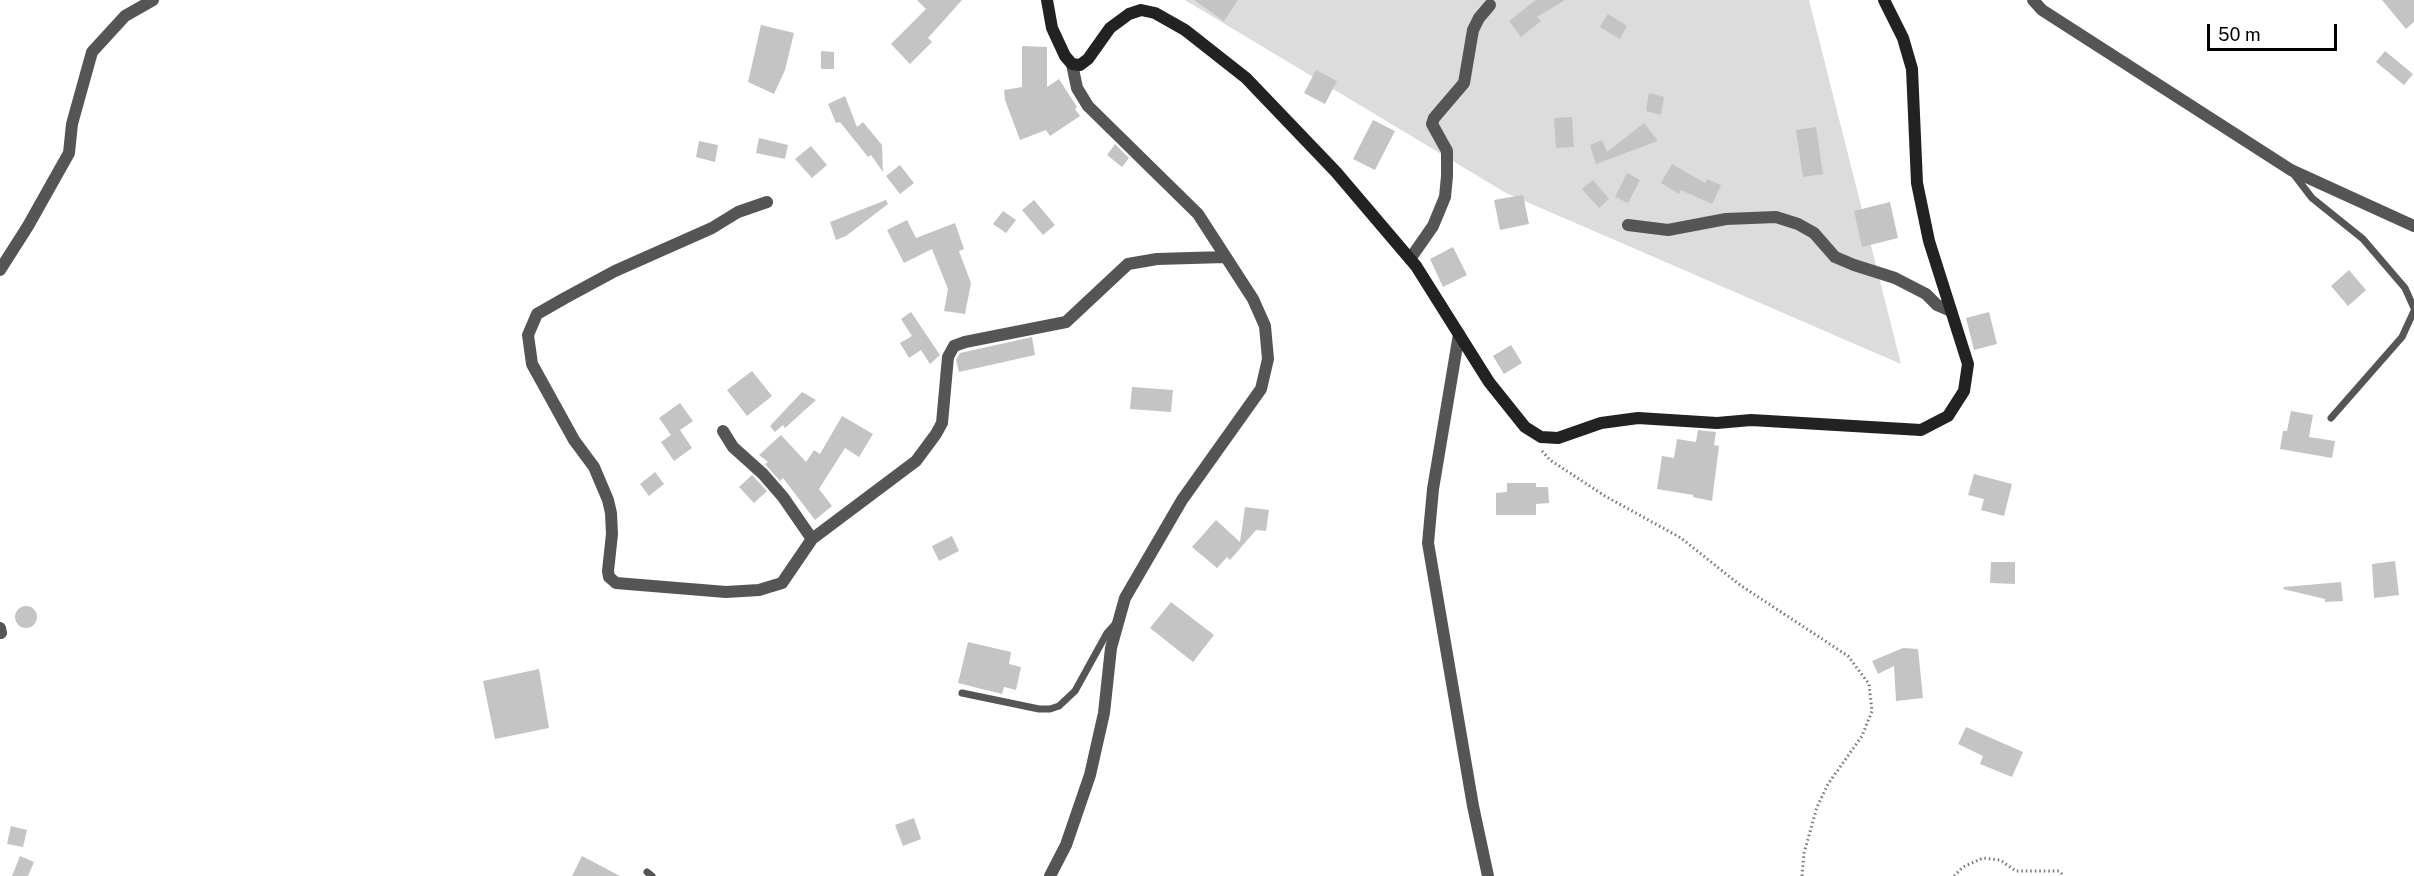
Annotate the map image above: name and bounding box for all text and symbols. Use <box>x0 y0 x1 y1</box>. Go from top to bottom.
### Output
scale bar <box>2210 12 2340 50</box>
text: 50 m <box>2218 24 2261 45</box>

